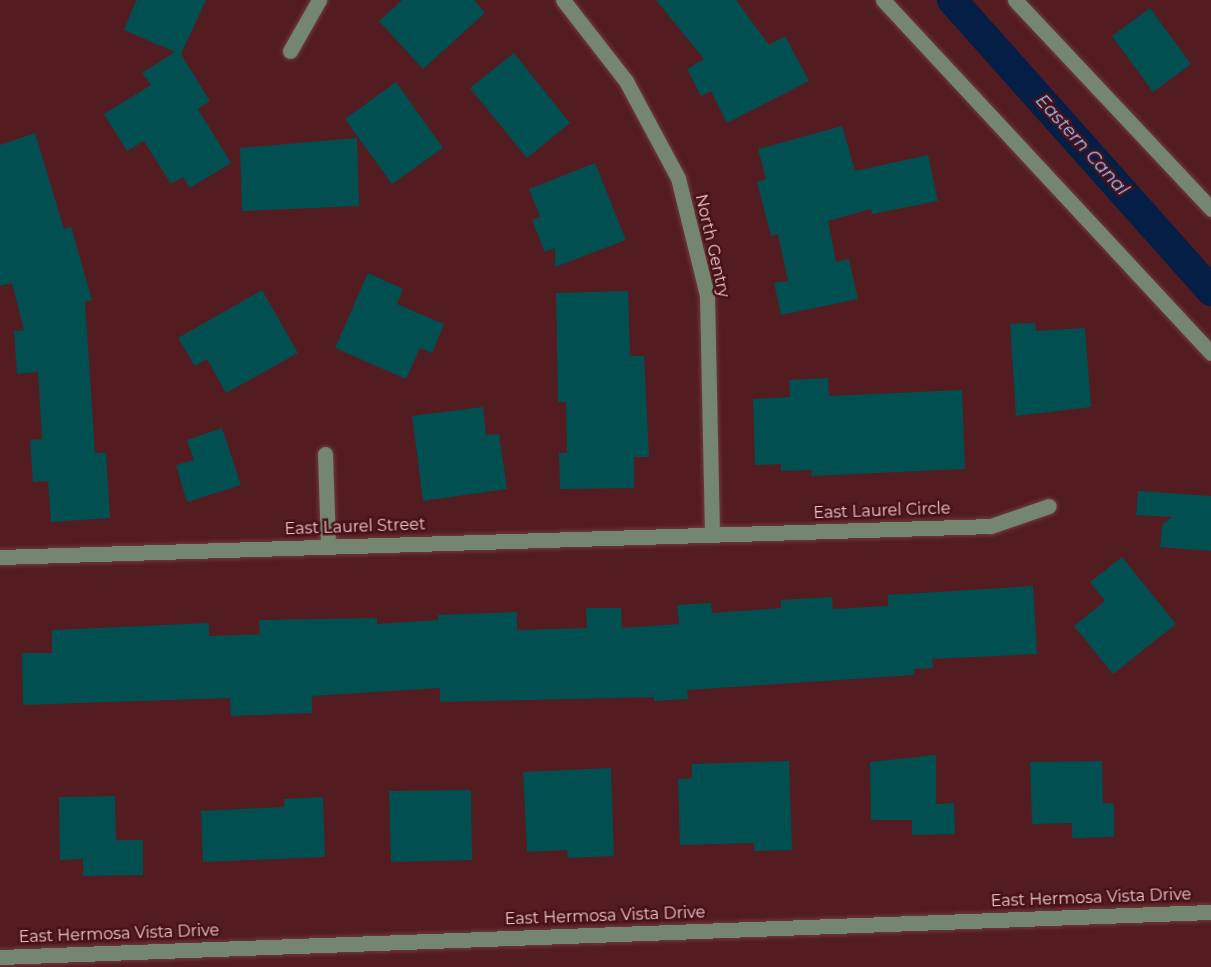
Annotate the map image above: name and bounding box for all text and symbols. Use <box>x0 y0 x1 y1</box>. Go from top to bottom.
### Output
water label: Eastern Canal <box>1031 90 1133 200</box>
street label: North Gentry <box>691 192 733 300</box>
street label: East Laurel Circle <box>813 499 951 523</box>
street label: East Laurel Street <box>284 515 426 539</box>
street label: East Hermosa Vista Drive <box>990 885 1192 911</box>
street label: East Hermosa Vista Drive <box>504 903 706 929</box>
street label: East Hermosa Vista Drive <box>18 921 220 947</box>

